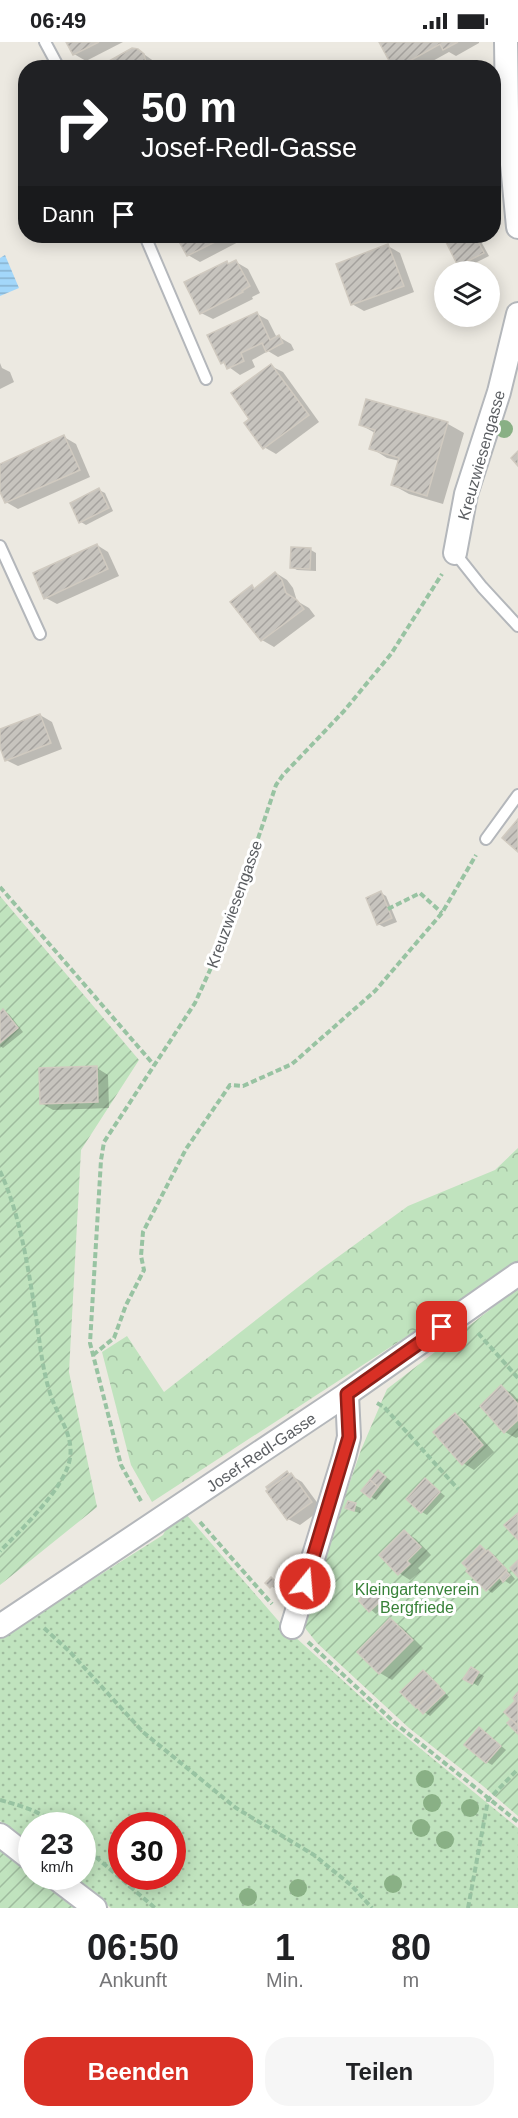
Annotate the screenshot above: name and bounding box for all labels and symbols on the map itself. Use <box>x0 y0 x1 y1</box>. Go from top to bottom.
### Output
street label: Kreuzwiesengasse <box>455 388 508 522</box>
street label: Kreuzwiesengasse <box>204 838 265 970</box>
pin <box>416 1301 467 1352</box>
street label: Josef-Redl-Gasse <box>203 1410 319 1495</box>
position arrow <box>273 1552 337 1616</box>
park label: Kleingartenverein Bergfriede <box>355 1581 479 1616</box>
speed limit sign: 30 <box>108 1812 186 1890</box>

